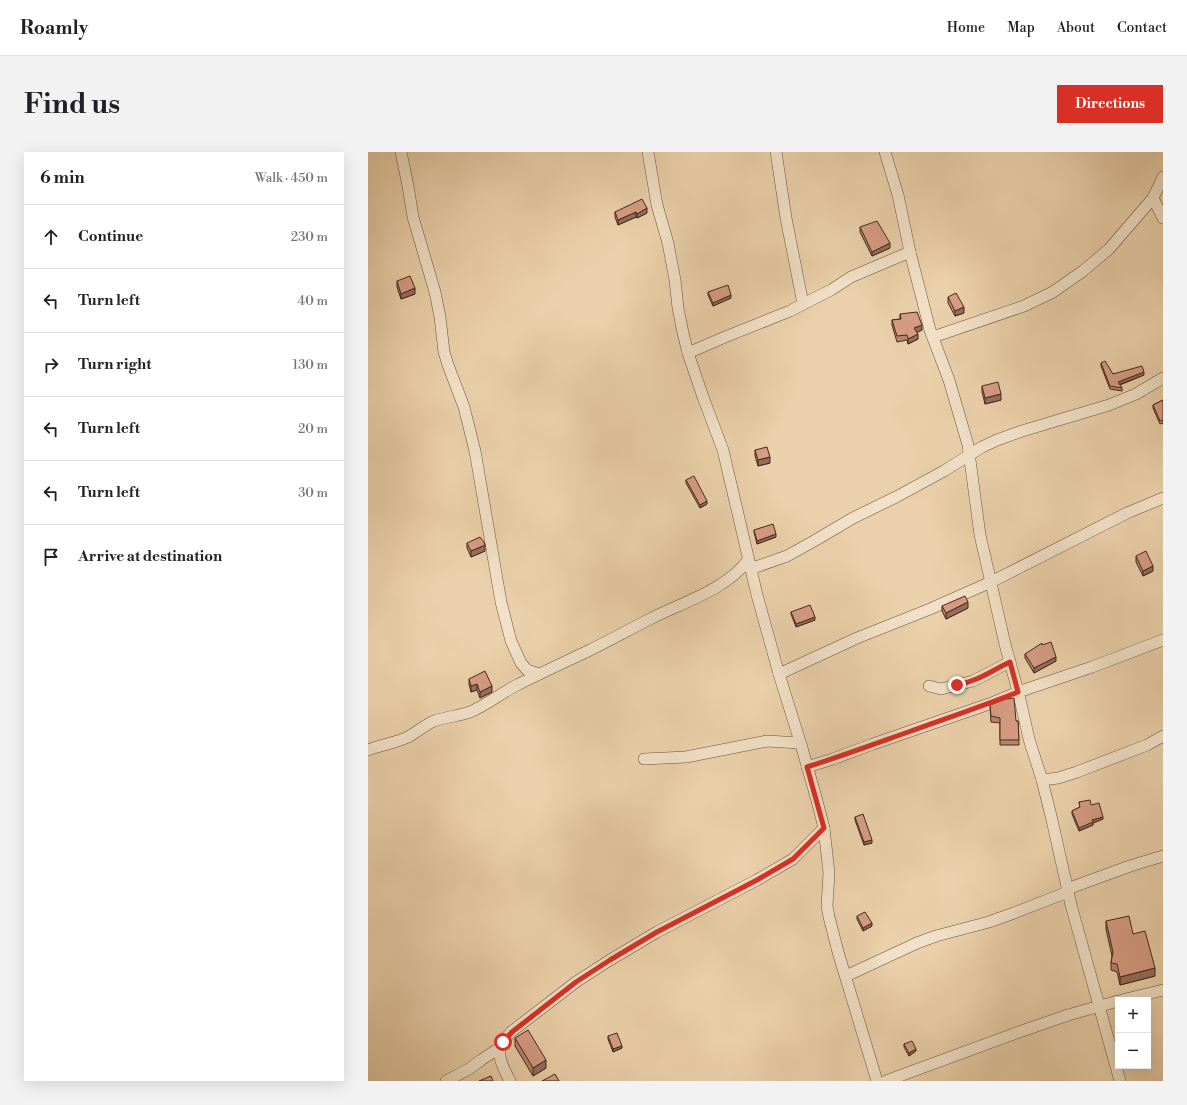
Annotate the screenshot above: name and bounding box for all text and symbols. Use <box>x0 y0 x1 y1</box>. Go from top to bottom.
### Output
text: Roamly <box>20 16 88 40</box>
text: Home <box>947 19 985 37</box>
text: Map <box>1007 19 1035 37</box>
text: About <box>1057 19 1095 37</box>
text: Contact <box>1117 19 1167 37</box>
button: Directions <box>1057 85 1163 123</box>
text: Find us <box>24 87 120 122</box>
text: 6 min <box>40 167 85 189</box>
text: Walk · 450 m <box>255 170 328 186</box>
icon: ahead <box>40 226 62 248</box>
text: Continue <box>78 227 143 246</box>
text: 230 m <box>291 229 328 245</box>
icon: left <box>40 290 62 312</box>
text: Turn left <box>78 291 140 310</box>
text: 40 m <box>298 293 328 309</box>
icon: right <box>40 354 62 376</box>
text: Turn right <box>78 355 152 374</box>
text: 130 m <box>293 357 328 373</box>
icon: left <box>40 418 62 440</box>
text: Turn left <box>78 419 140 438</box>
text: 20 m <box>298 421 328 437</box>
icon: left <box>40 482 62 504</box>
text: Turn left <box>78 483 140 502</box>
text: 30 m <box>298 485 328 501</box>
icon: arrive <box>40 546 62 568</box>
text: Arrive at destination <box>78 547 222 566</box>
route end <box>948 676 966 694</box>
map controls <box>1115 997 1151 1069</box>
button: + <box>1115 997 1151 1033</box>
route start <box>494 1033 512 1051</box>
button: − <box>1115 1033 1151 1069</box>

